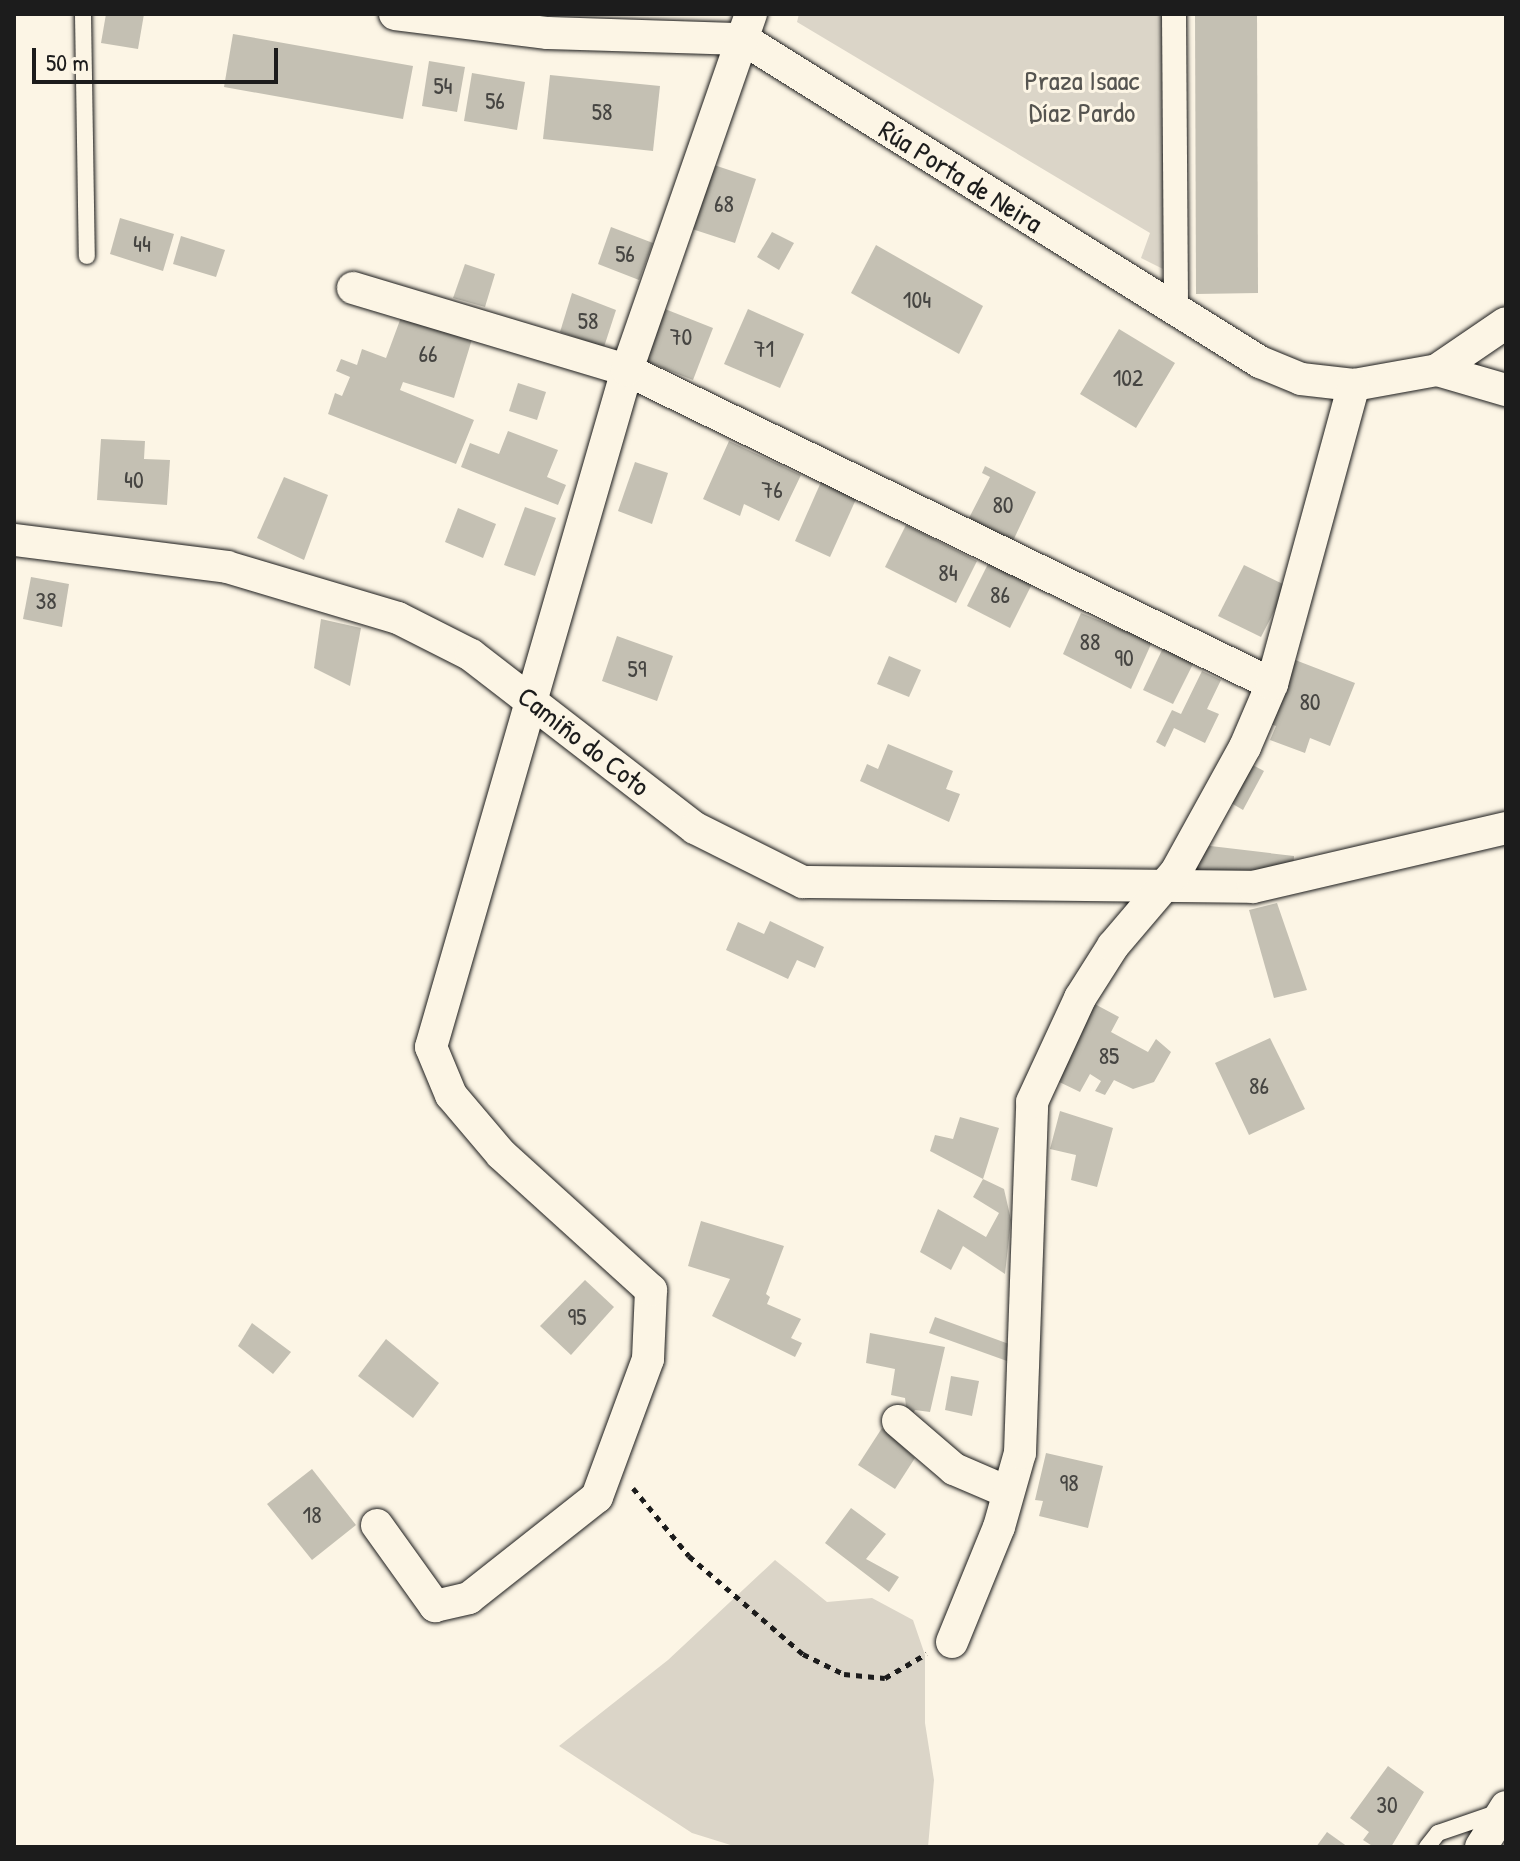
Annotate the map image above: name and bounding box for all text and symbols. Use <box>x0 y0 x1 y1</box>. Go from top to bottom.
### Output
scale bar <box>36 32 282 82</box>
text: 50 m <box>46 46 89 78</box>
park label: Praza Isaac Díaz Pardo <box>1025 63 1139 129</box>
house number: 54 <box>433 72 453 100</box>
house number: 56 <box>485 87 505 115</box>
house number: 58 <box>592 98 612 126</box>
street label: Rúa Porta de Neira <box>873 112 1049 240</box>
house number: 68 <box>714 190 734 218</box>
house number: 44 <box>133 230 151 258</box>
house number: 56 <box>615 240 635 268</box>
house number: 104 <box>903 286 931 314</box>
house number: 58 <box>578 307 598 335</box>
house number: 70 <box>670 323 692 351</box>
house number: 71 <box>754 335 774 363</box>
house number: 66 <box>418 340 438 368</box>
house number: 102 <box>1113 364 1143 392</box>
house number: 40 <box>124 466 144 494</box>
house number: 76 <box>761 476 783 504</box>
house number: 80 <box>992 491 1014 519</box>
house number: 84 <box>938 559 958 587</box>
house number: 86 <box>990 581 1010 609</box>
house number: 38 <box>35 587 57 615</box>
house number: 88 <box>1080 628 1100 656</box>
house number: 90 <box>1114 644 1134 672</box>
house number: 59 <box>628 655 646 683</box>
street label: Camiño do Coto <box>511 679 657 803</box>
house number: 80 <box>1299 688 1321 716</box>
house number: 85 <box>1099 1042 1119 1070</box>
house number: 86 <box>1249 1072 1269 1100</box>
house number: 95 <box>568 1303 586 1331</box>
house number: 98 <box>1059 1469 1079 1497</box>
house number: 18 <box>302 1501 322 1529</box>
house number: 30 <box>1376 1791 1398 1819</box>

